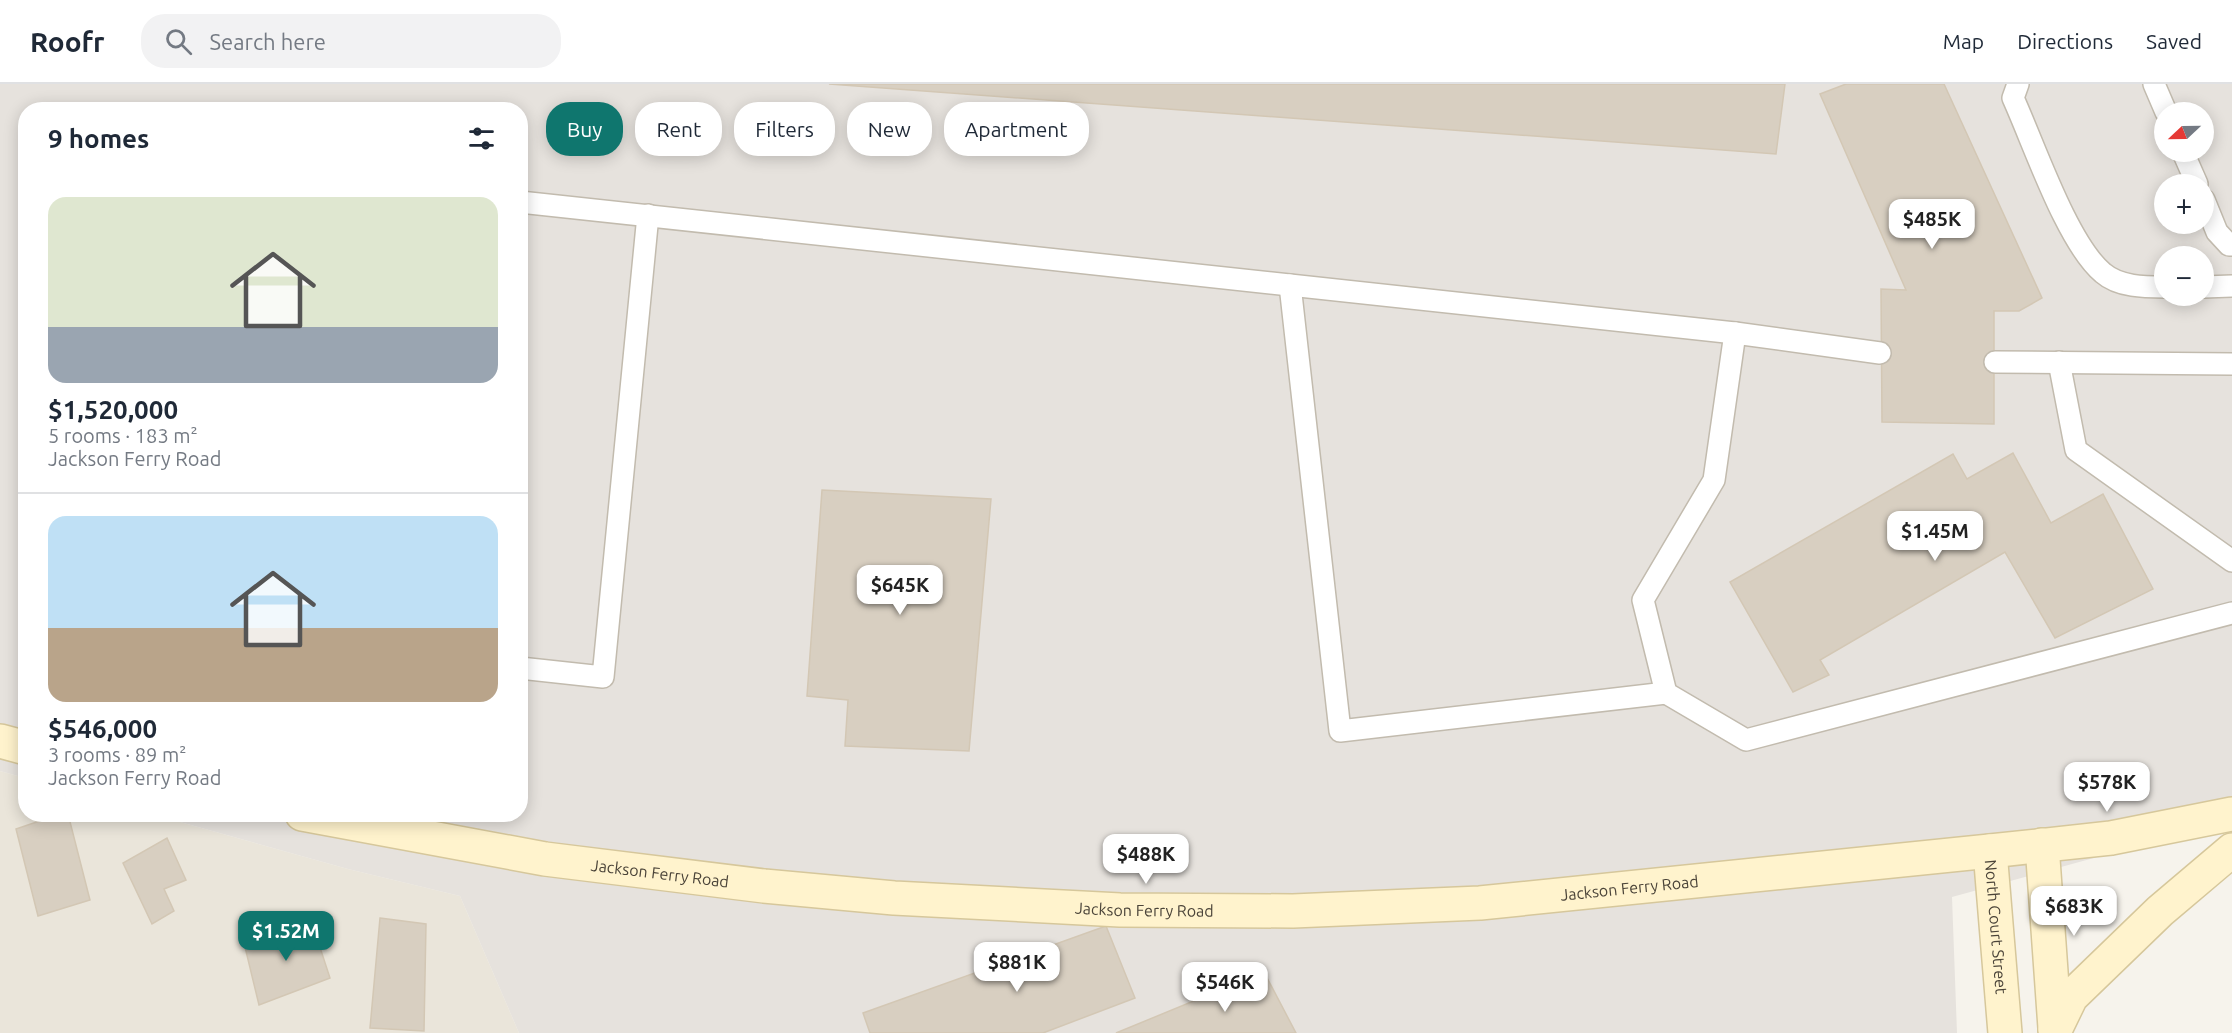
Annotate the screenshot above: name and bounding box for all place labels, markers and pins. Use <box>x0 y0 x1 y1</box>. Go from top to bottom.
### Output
pin: $485K <box>1890 199 1974 250</box>
pin: $1.45M <box>1886 511 1984 562</box>
pin: $645K <box>858 565 942 616</box>
pin: $578K <box>2065 762 2149 813</box>
pin: $488K <box>1104 834 1188 885</box>
pin: $683K <box>2032 886 2116 937</box>
pin: $1.52M <box>237 911 335 962</box>
pin: $881K <box>975 942 1059 993</box>
pin: $546K <box>1183 962 1267 1013</box>

